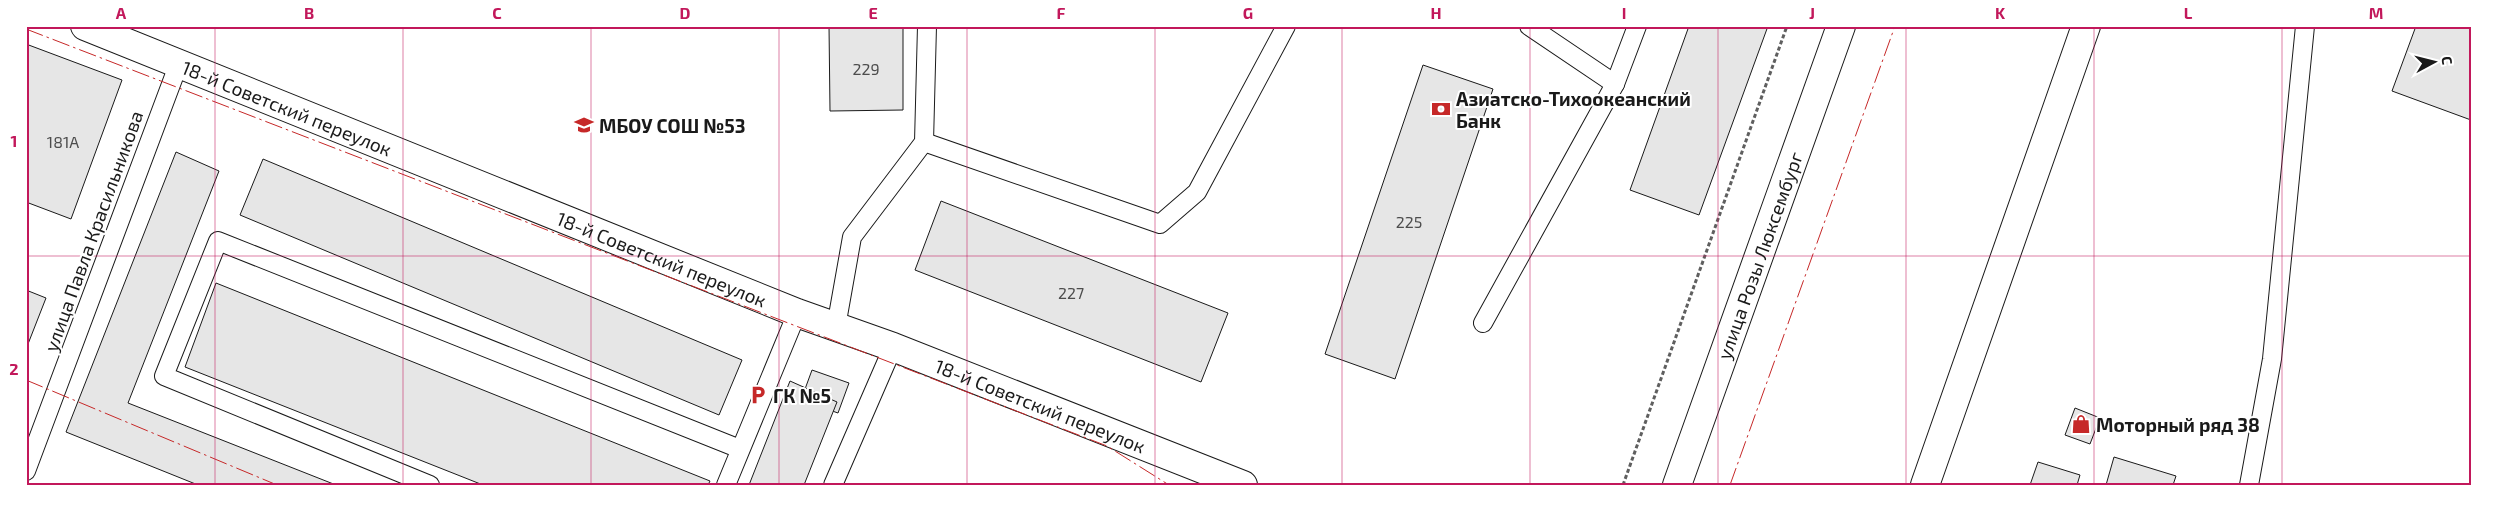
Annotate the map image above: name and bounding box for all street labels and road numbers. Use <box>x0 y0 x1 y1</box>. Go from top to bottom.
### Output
street label: 18-й Советский переулок <box>179 55 395 160</box>
street label: улица Павла Красильникова <box>39 107 148 355</box>
street label: улица Розы Люксембург <box>1711 148 1807 362</box>
street label: 18-й Советский переулок <box>554 206 770 311</box>
street label: 18-й Советский переулок <box>932 353 1149 457</box>

